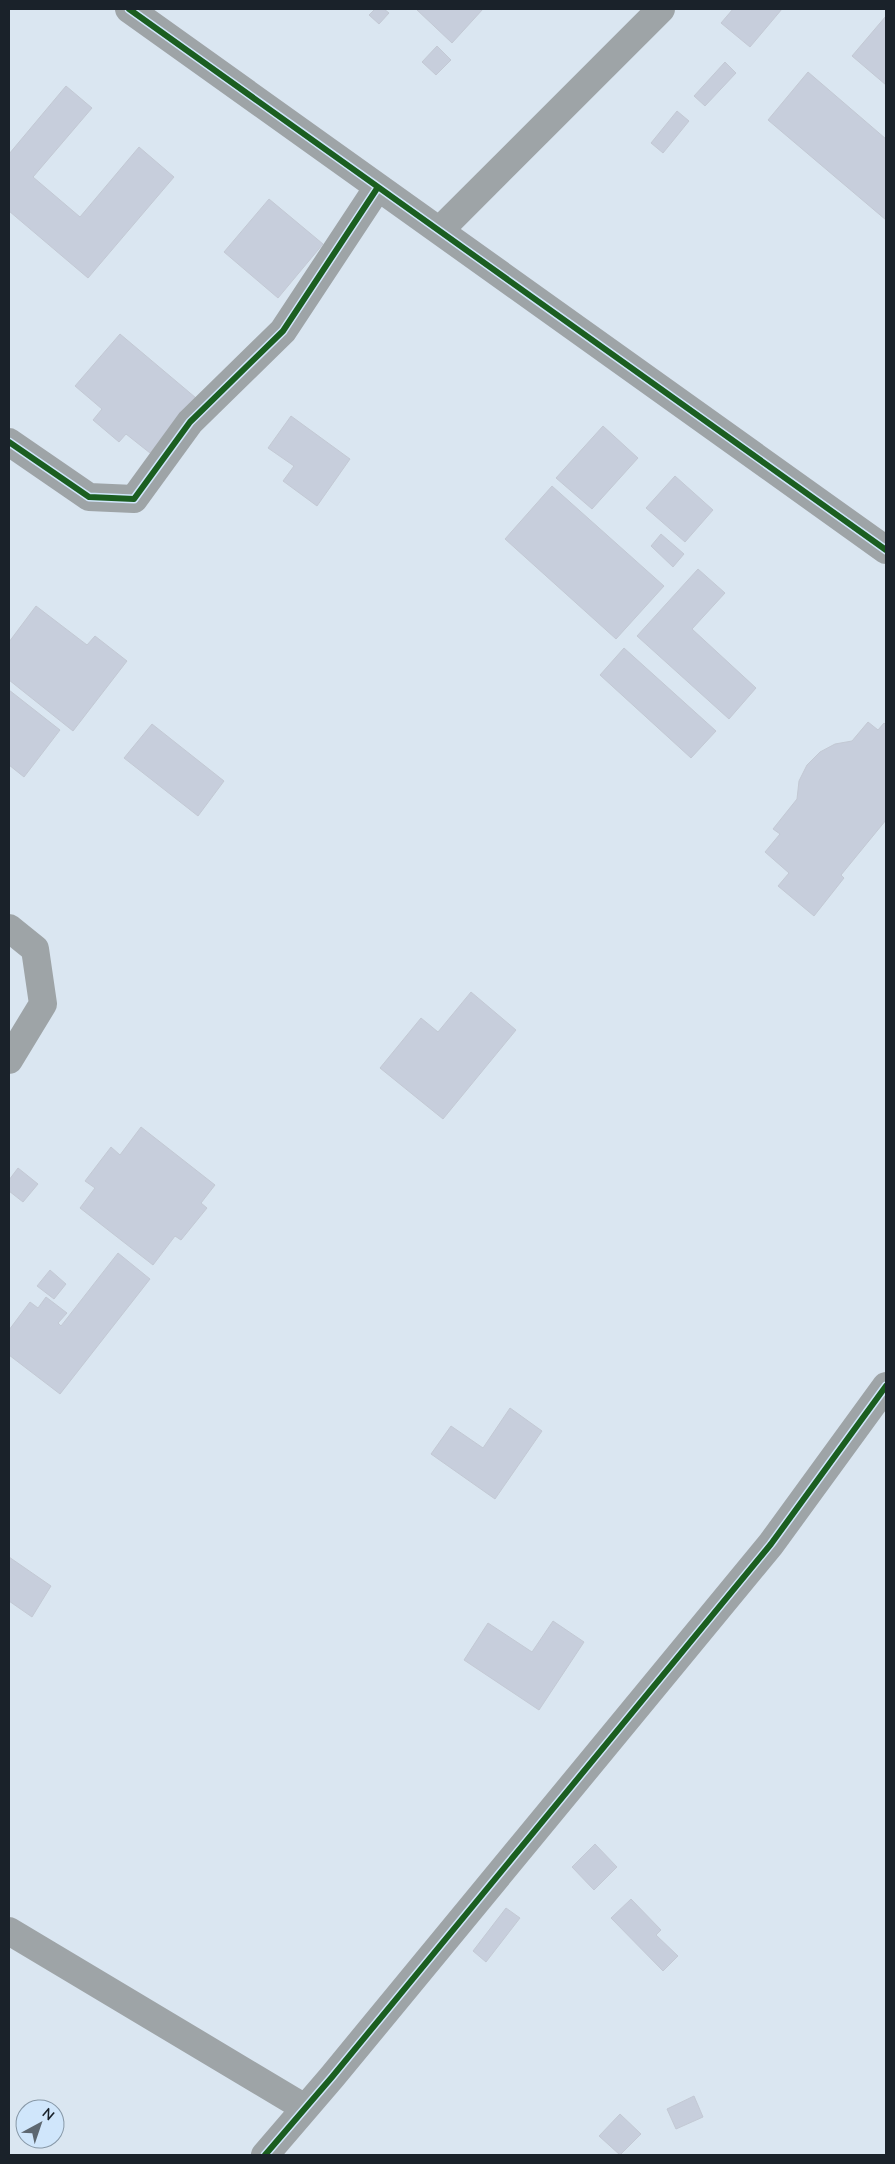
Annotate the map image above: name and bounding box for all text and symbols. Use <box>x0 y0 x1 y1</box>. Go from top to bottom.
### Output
north arrow <box>15 2099 65 2149</box>
text: N <box>38 2104 58 2125</box>

